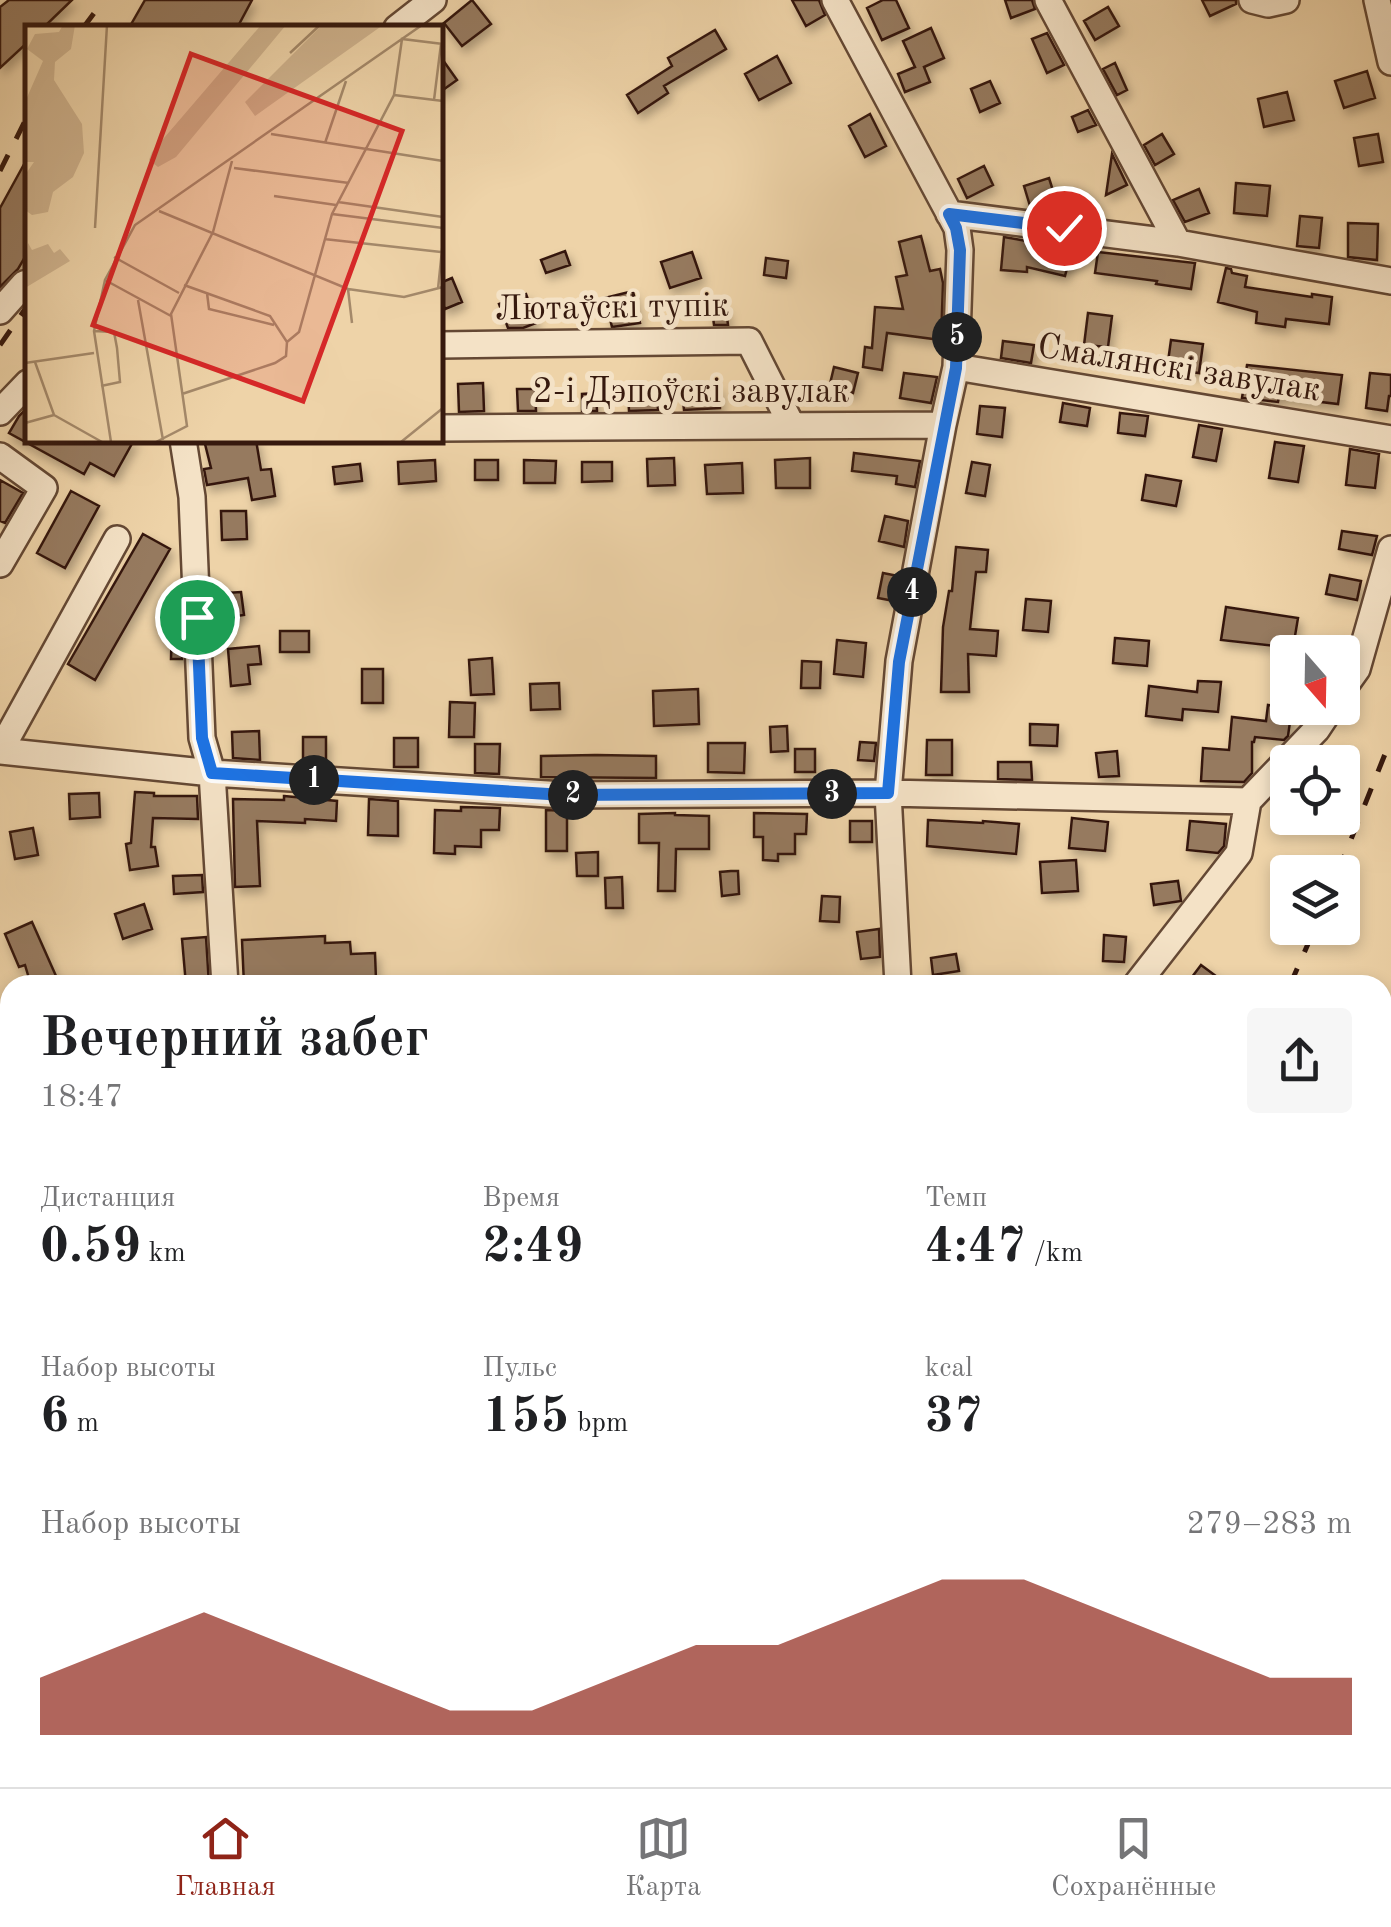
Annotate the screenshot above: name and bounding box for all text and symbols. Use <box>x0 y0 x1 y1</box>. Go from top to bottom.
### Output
inset map <box>25 25 442 442</box>
pin <box>1022 186 1107 271</box>
icon: check <box>1037 201 1092 256</box>
street label: Лютаўскі тупік <box>494 288 730 328</box>
pin: 5 <box>932 312 982 362</box>
text: 5 <box>949 323 965 351</box>
street label: Смалянскі завулак <box>1035 329 1323 409</box>
street label: 2-і Дэпоўскі завулак <box>532 375 850 410</box>
pin: 4 <box>887 567 937 617</box>
pin <box>155 575 240 660</box>
text: 4 <box>904 578 920 606</box>
icon: arrive <box>170 590 225 645</box>
north arrow <box>1270 635 1360 725</box>
map controls <box>1270 635 1360 945</box>
button: locate <box>1270 745 1360 835</box>
pin: 1 <box>289 755 339 805</box>
text: 1 <box>306 766 322 794</box>
pin: 3 <box>807 769 857 819</box>
pin: 2 <box>548 770 598 820</box>
text: 3 <box>824 780 840 808</box>
text: 2 <box>565 781 581 809</box>
button: layers <box>1270 855 1360 945</box>
button: share <box>1247 1008 1352 1113</box>
text: Вечерний забег <box>40 1013 429 1068</box>
text: 18:47 <box>40 1082 123 1114</box>
text: Дистанция <box>40 1185 175 1213</box>
text: Время <box>482 1185 560 1213</box>
text: Темп <box>925 1185 987 1213</box>
text: 0.59 <box>40 1223 141 1273</box>
text: 2:49 <box>482 1223 583 1273</box>
text: 4:47 <box>925 1223 1026 1273</box>
text: km <box>141 1240 186 1268</box>
text: /km <box>1026 1240 1083 1268</box>
text: Набор высоты <box>40 1355 216 1383</box>
text: Пульс <box>482 1355 557 1383</box>
text: kcal <box>925 1355 973 1383</box>
text: 6 <box>40 1393 69 1443</box>
text: 155 <box>482 1393 569 1443</box>
text: 37 <box>925 1393 983 1443</box>
text: m <box>69 1410 99 1438</box>
text: bpm <box>569 1410 628 1438</box>
text: Набор высоты <box>40 1509 241 1541</box>
text: 279–283 m <box>1186 1509 1352 1541</box>
tab: Главная <box>175 1811 276 1906</box>
tab: Карта <box>625 1811 701 1906</box>
tab: Сохранённые <box>1051 1811 1216 1906</box>

